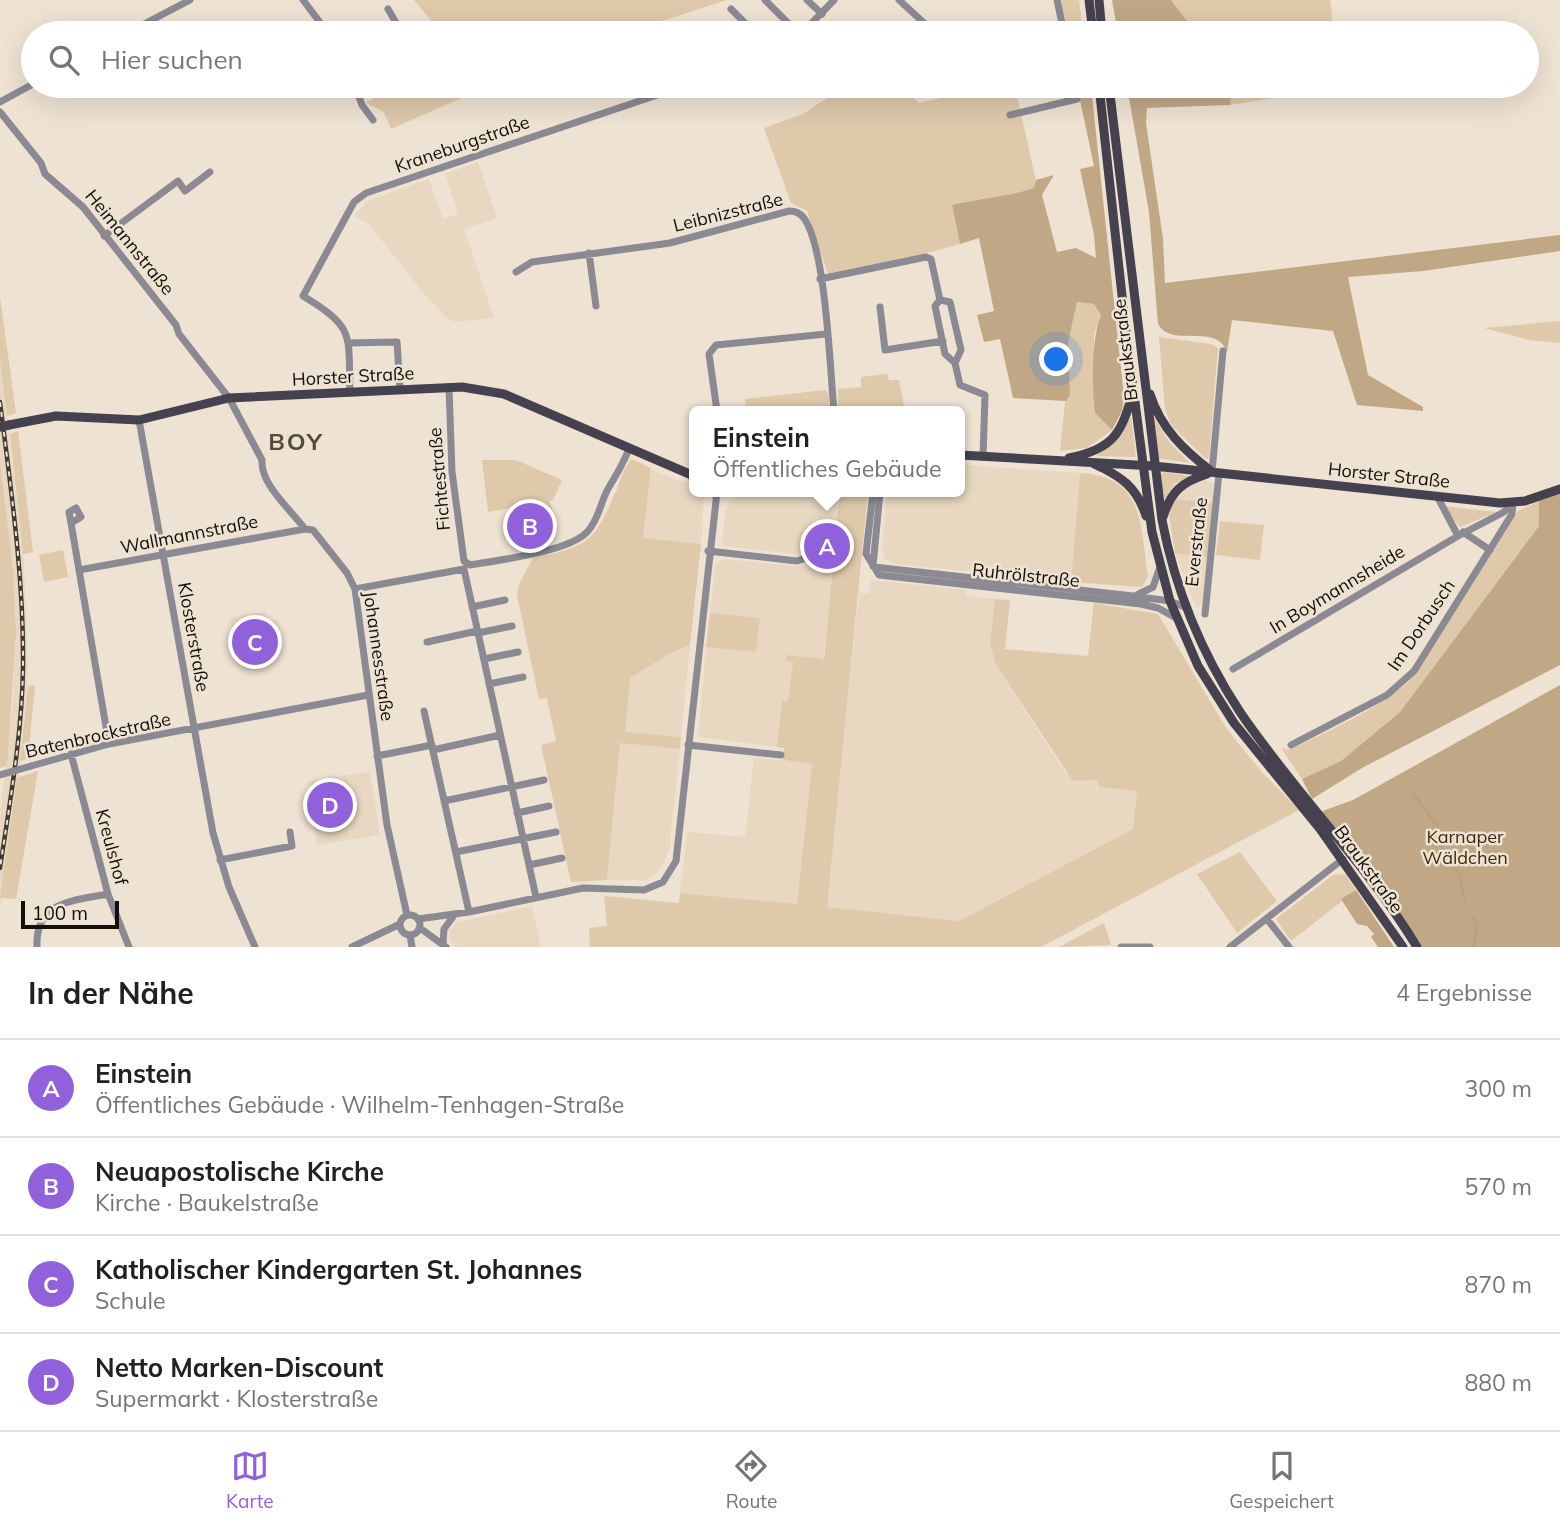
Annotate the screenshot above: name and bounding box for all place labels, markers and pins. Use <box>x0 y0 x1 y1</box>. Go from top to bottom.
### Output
pin: B <box>507 500 553 552</box>
pin: A <box>804 520 850 572</box>
pin: C <box>232 616 278 668</box>
pin: D <box>307 779 353 831</box>

